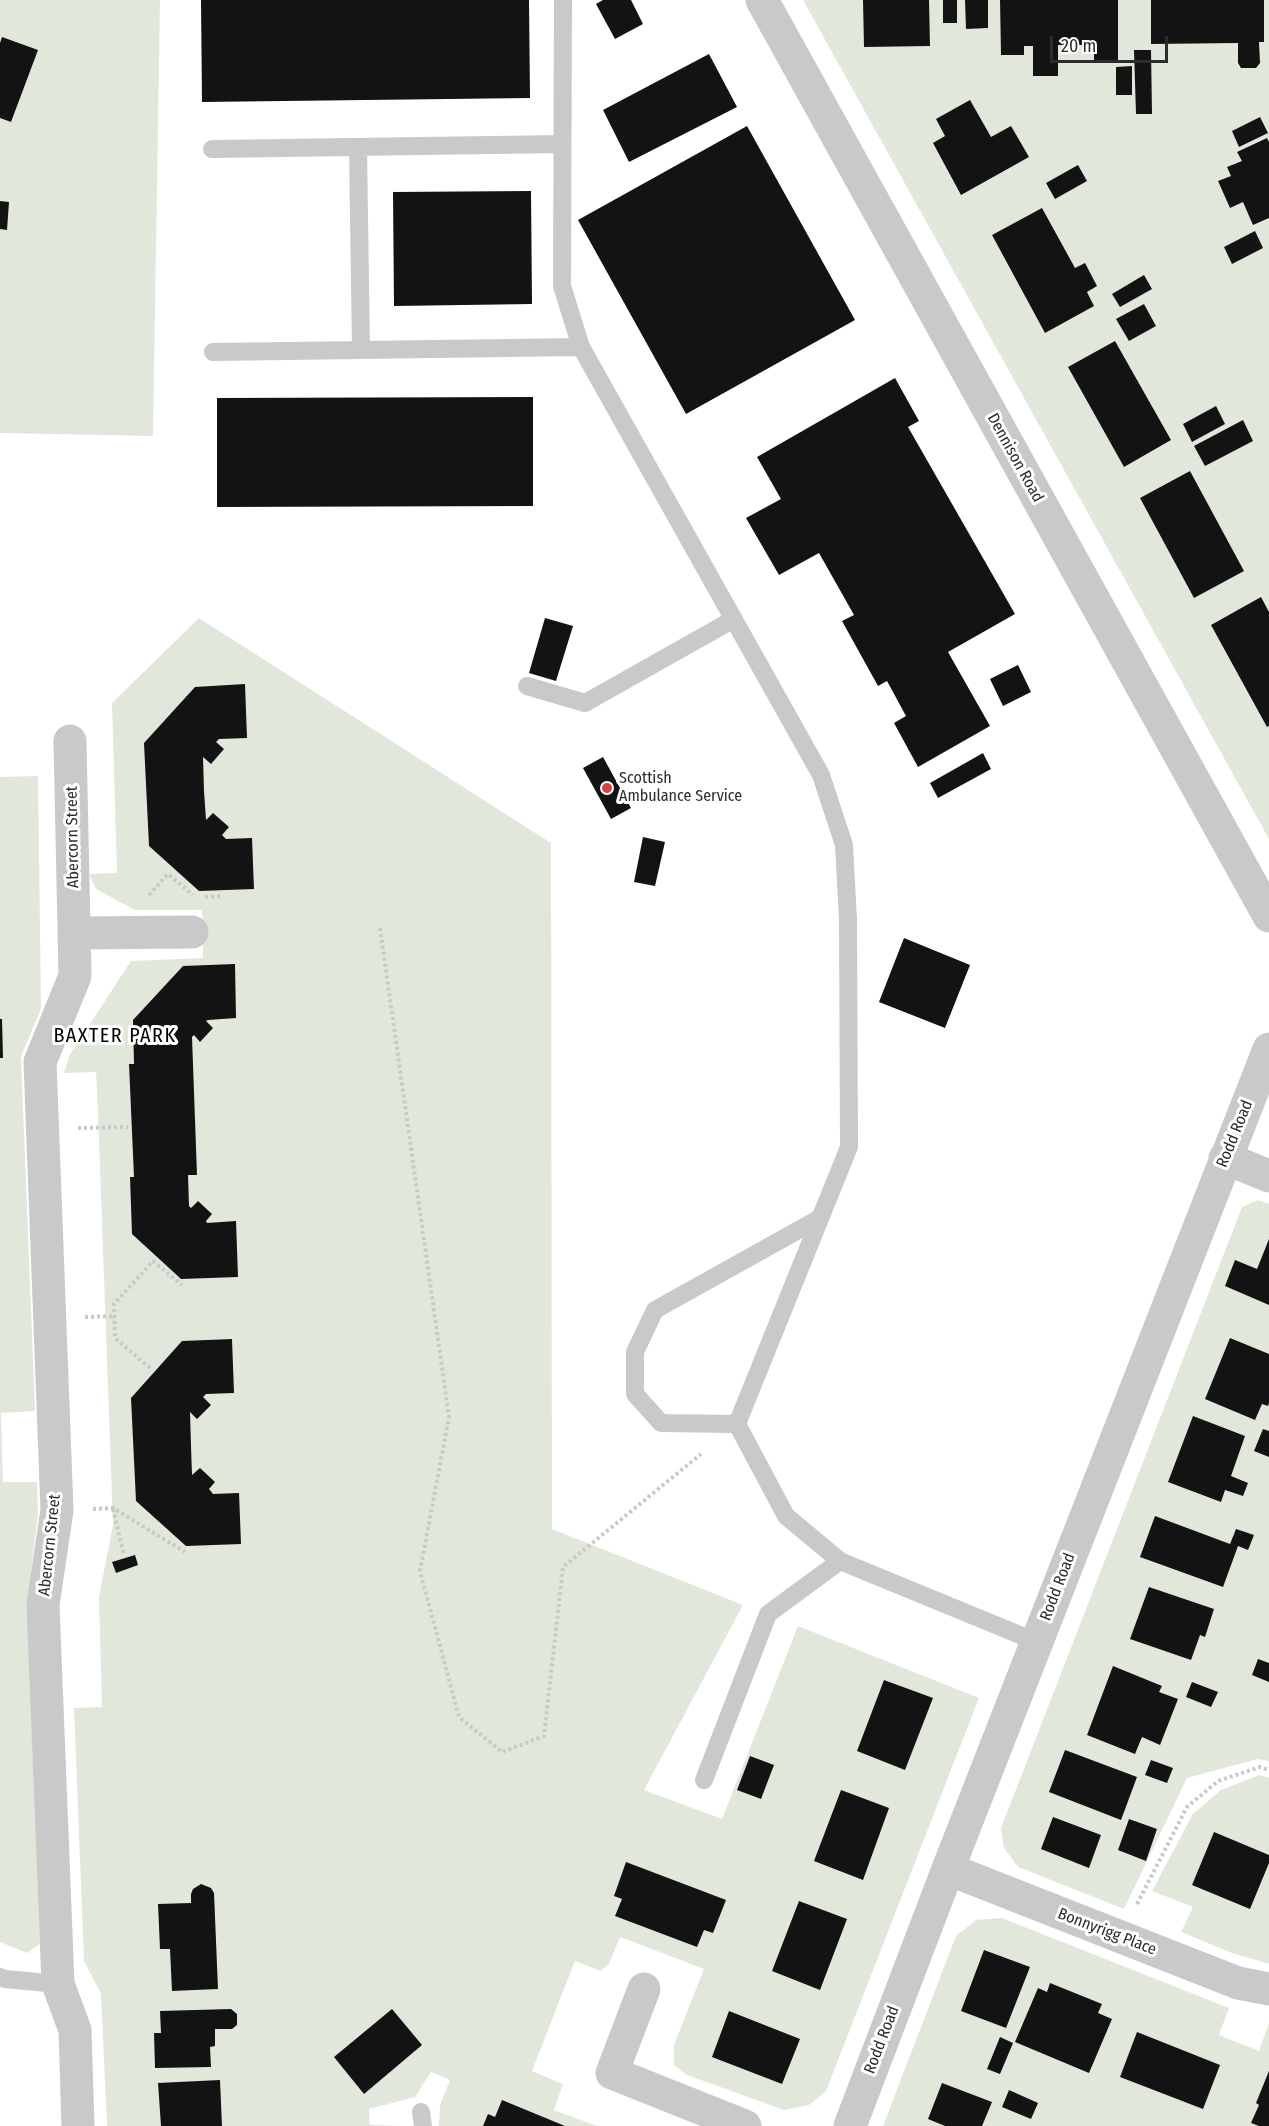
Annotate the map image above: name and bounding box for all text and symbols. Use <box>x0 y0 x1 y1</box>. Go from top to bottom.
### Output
scale bar <box>1053 24 1172 62</box>
text: 20 m <box>1061 35 1096 57</box>
street label: Dennison Road <box>983 410 1047 506</box>
place label: Scottish Ambulance Service <box>619 769 742 807</box>
marker: Scottish Ambulance Service <box>600 781 614 795</box>
street label: Abercorn Street <box>63 786 83 888</box>
district label: BAXTER PARK <box>53 1024 177 1048</box>
street label: Rodd Road <box>1213 1097 1257 1171</box>
street label: Abercorn Street <box>35 1493 65 1597</box>
street label: Rodd Road <box>1036 1550 1080 1624</box>
street label: Bonnyrigg Place <box>1055 1904 1159 1960</box>
street label: Rodd Road <box>860 2003 904 2077</box>

